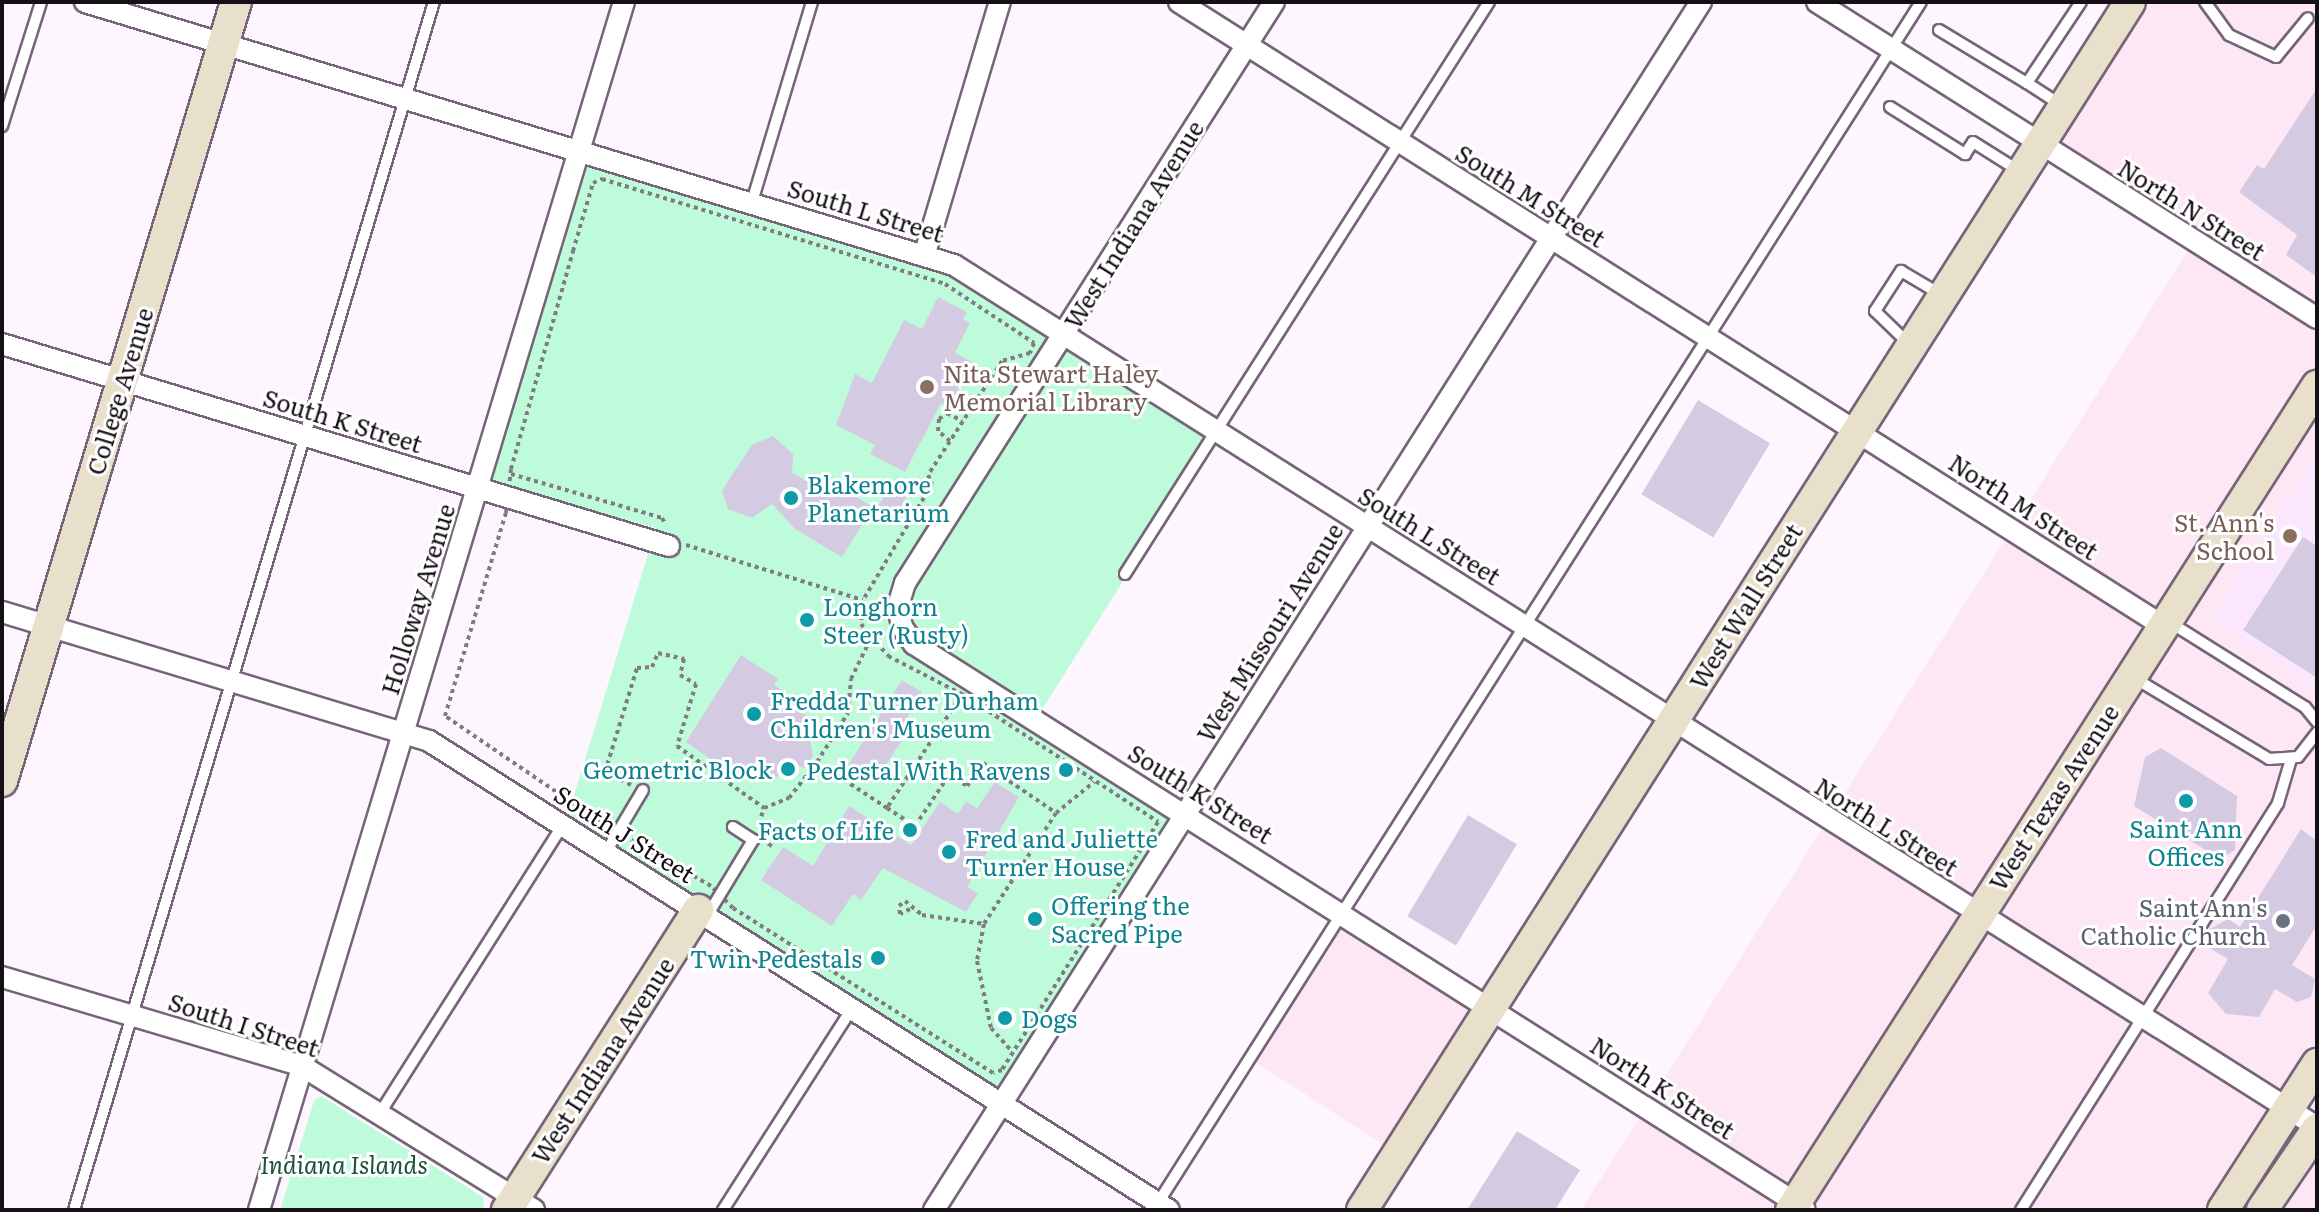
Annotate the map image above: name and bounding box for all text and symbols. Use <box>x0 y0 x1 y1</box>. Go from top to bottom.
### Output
street label: West Indiana Avenue <box>1057 115 1209 333</box>
street label: South M Street <box>1451 138 1611 252</box>
street label: North N Street <box>2113 152 2271 266</box>
street label: South L Street <box>784 173 948 247</box>
street label: College Avenue <box>80 304 158 478</box>
place label: Nita Stewart Haley Memorial Library <box>943 359 1158 415</box>
marker: Nita Stewart Haley Memorial Library <box>918 378 936 396</box>
street label: South K Street <box>260 382 426 458</box>
street label: North M Street <box>1944 447 2104 565</box>
place label: Blakemore Planetarium <box>807 470 950 526</box>
street label: South L Street <box>1354 480 1506 590</box>
marker: Blakemore Planetarium <box>782 489 800 507</box>
street label: Holloway Avenue <box>374 500 460 698</box>
place label: St. Ann's School <box>2174 508 2274 564</box>
street label: West Missouri Avenue <box>1190 517 1348 747</box>
street label: West Wall Street <box>1683 518 1807 694</box>
marker: St. Ann's School <box>2281 527 2299 545</box>
place label: Longhorn Steer (Rusty) <box>823 592 969 648</box>
marker: Longhorn Steer (Rusty) <box>798 611 816 629</box>
place label: Fredda Turner Durham Children's Museum <box>770 686 1039 742</box>
street label: West Texas Avenue <box>1982 699 2124 895</box>
marker: Fredda Turner Durham Children's Museum <box>745 705 763 723</box>
street label: South K Street <box>1124 737 1278 849</box>
place label: Geometric Block <box>583 755 772 783</box>
place label: Pedestal With Ravens <box>806 756 1050 784</box>
marker: Geometric Block <box>779 760 797 778</box>
marker: Pedestal With Ravens <box>1057 761 1075 779</box>
street label: North L Street <box>1810 771 1964 881</box>
street label: South J Street <box>550 778 700 888</box>
marker: Saint Ann Offices <box>2177 792 2195 810</box>
place label: Saint Ann Offices <box>2129 814 2243 870</box>
place label: Facts of Life <box>758 816 894 844</box>
marker: Facts of Life <box>901 821 919 839</box>
place label: Fred and Juliette Turner House <box>965 824 1158 880</box>
marker: Fred and Juliette Turner House <box>940 843 958 861</box>
place label: Offering the Sacred Pipe <box>1051 891 1190 947</box>
place label: Saint Ann's Catholic Church <box>2080 893 2267 949</box>
marker: Offering the Sacred Pipe <box>1026 910 1044 928</box>
marker: Saint Ann's Catholic Church <box>2274 912 2292 930</box>
place label: Twin Pedestals <box>690 944 862 972</box>
marker: Twin Pedestals <box>869 949 887 967</box>
street label: West Indiana Avenue <box>525 951 679 1169</box>
street label: South I Street <box>165 986 323 1062</box>
place label: Dogs <box>1021 1004 1077 1032</box>
marker: Dogs <box>996 1009 1014 1027</box>
street label: North K Street <box>1586 1030 1740 1144</box>
park label: Indiana Islands <box>260 1150 428 1178</box>

